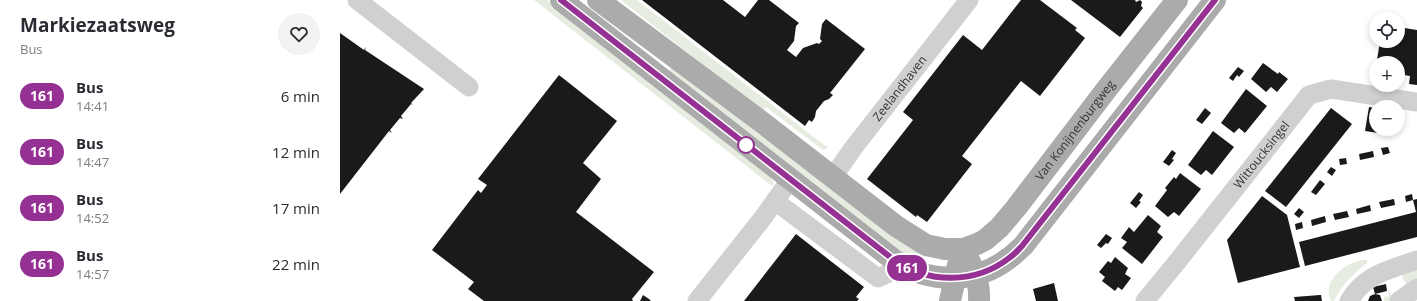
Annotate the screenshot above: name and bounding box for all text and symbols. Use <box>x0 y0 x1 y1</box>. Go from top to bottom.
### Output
text: Markiezaatsweg <box>20 12 175 38</box>
map controls <box>1369 12 1405 136</box>
button: locate <box>1369 12 1405 48</box>
button: heart <box>278 13 320 55</box>
text: Bus <box>20 40 43 58</box>
street label: Zeelandhaven <box>868 52 930 124</box>
button: + <box>1369 56 1405 92</box>
street label: Van Konijnenburgweg <box>1031 76 1119 184</box>
text: Bus <box>76 77 103 97</box>
text: 161 <box>30 86 54 105</box>
text: 6 min <box>281 86 320 106</box>
text: 14:41 <box>76 97 109 115</box>
button: − <box>1369 100 1405 136</box>
street label: Wittoucksingel <box>1229 117 1293 192</box>
text: Bus <box>76 133 103 153</box>
unlabelled marker <box>737 136 755 154</box>
text: 161 <box>30 142 54 161</box>
text: 12 min <box>272 142 320 162</box>
text: 14:47 <box>76 153 109 171</box>
text: Bus <box>76 189 103 209</box>
text: 161 <box>30 198 54 217</box>
text: 17 min <box>272 198 320 218</box>
text: 14:52 <box>76 209 109 227</box>
text: Bus <box>76 245 103 265</box>
text: 161 <box>30 254 54 273</box>
text: 22 min <box>272 254 320 274</box>
line badge: 161 <box>884 255 930 281</box>
text: 161 <box>895 258 919 277</box>
text: 14:57 <box>76 265 109 283</box>

